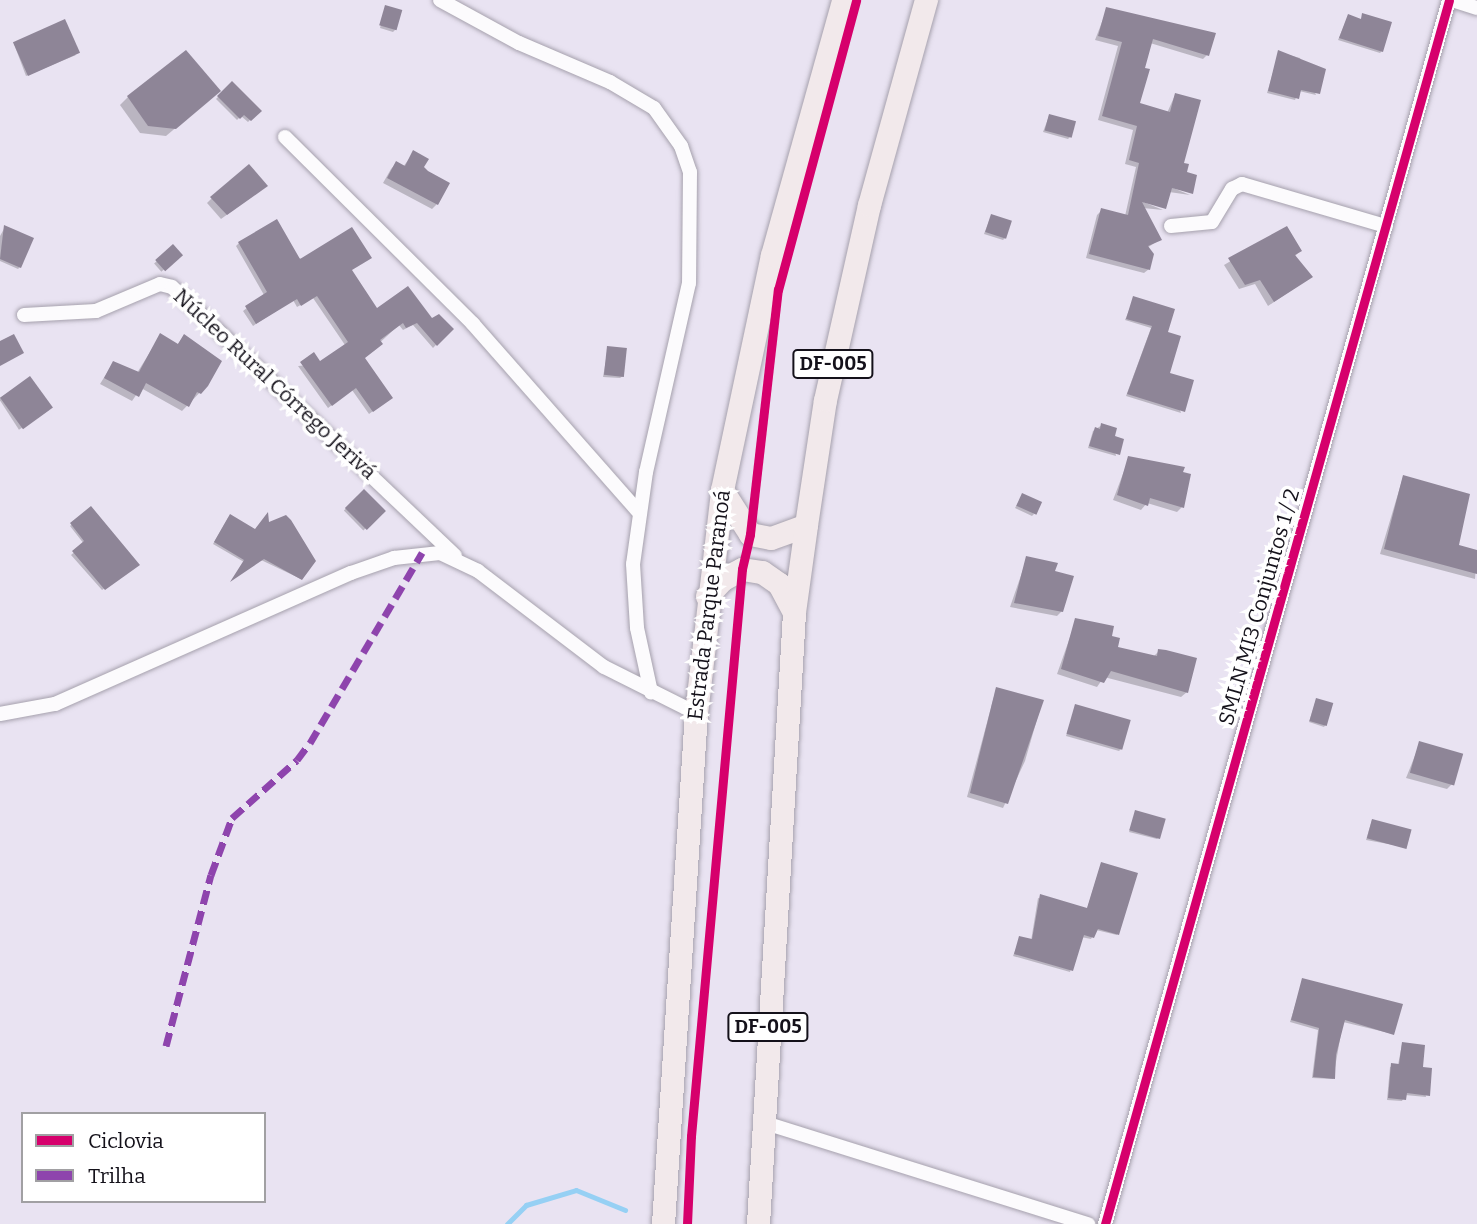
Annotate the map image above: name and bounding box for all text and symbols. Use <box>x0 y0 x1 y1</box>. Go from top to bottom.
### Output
street label: Núcleo Rural Córrego Jerivá <box>168 283 382 485</box>
road number: DF-005 <box>791 348 875 380</box>
street label: SMLN MI3 Conjuntos 1 / 2 <box>1213 486 1305 728</box>
street label: Estrada Parque Paranoá <box>682 488 736 722</box>
road number: DF-005 <box>726 1012 810 1042</box>
legend <box>21 1112 266 1203</box>
text: Ciclovia <box>88 1128 164 1154</box>
text: Trilha <box>88 1163 146 1189</box>

